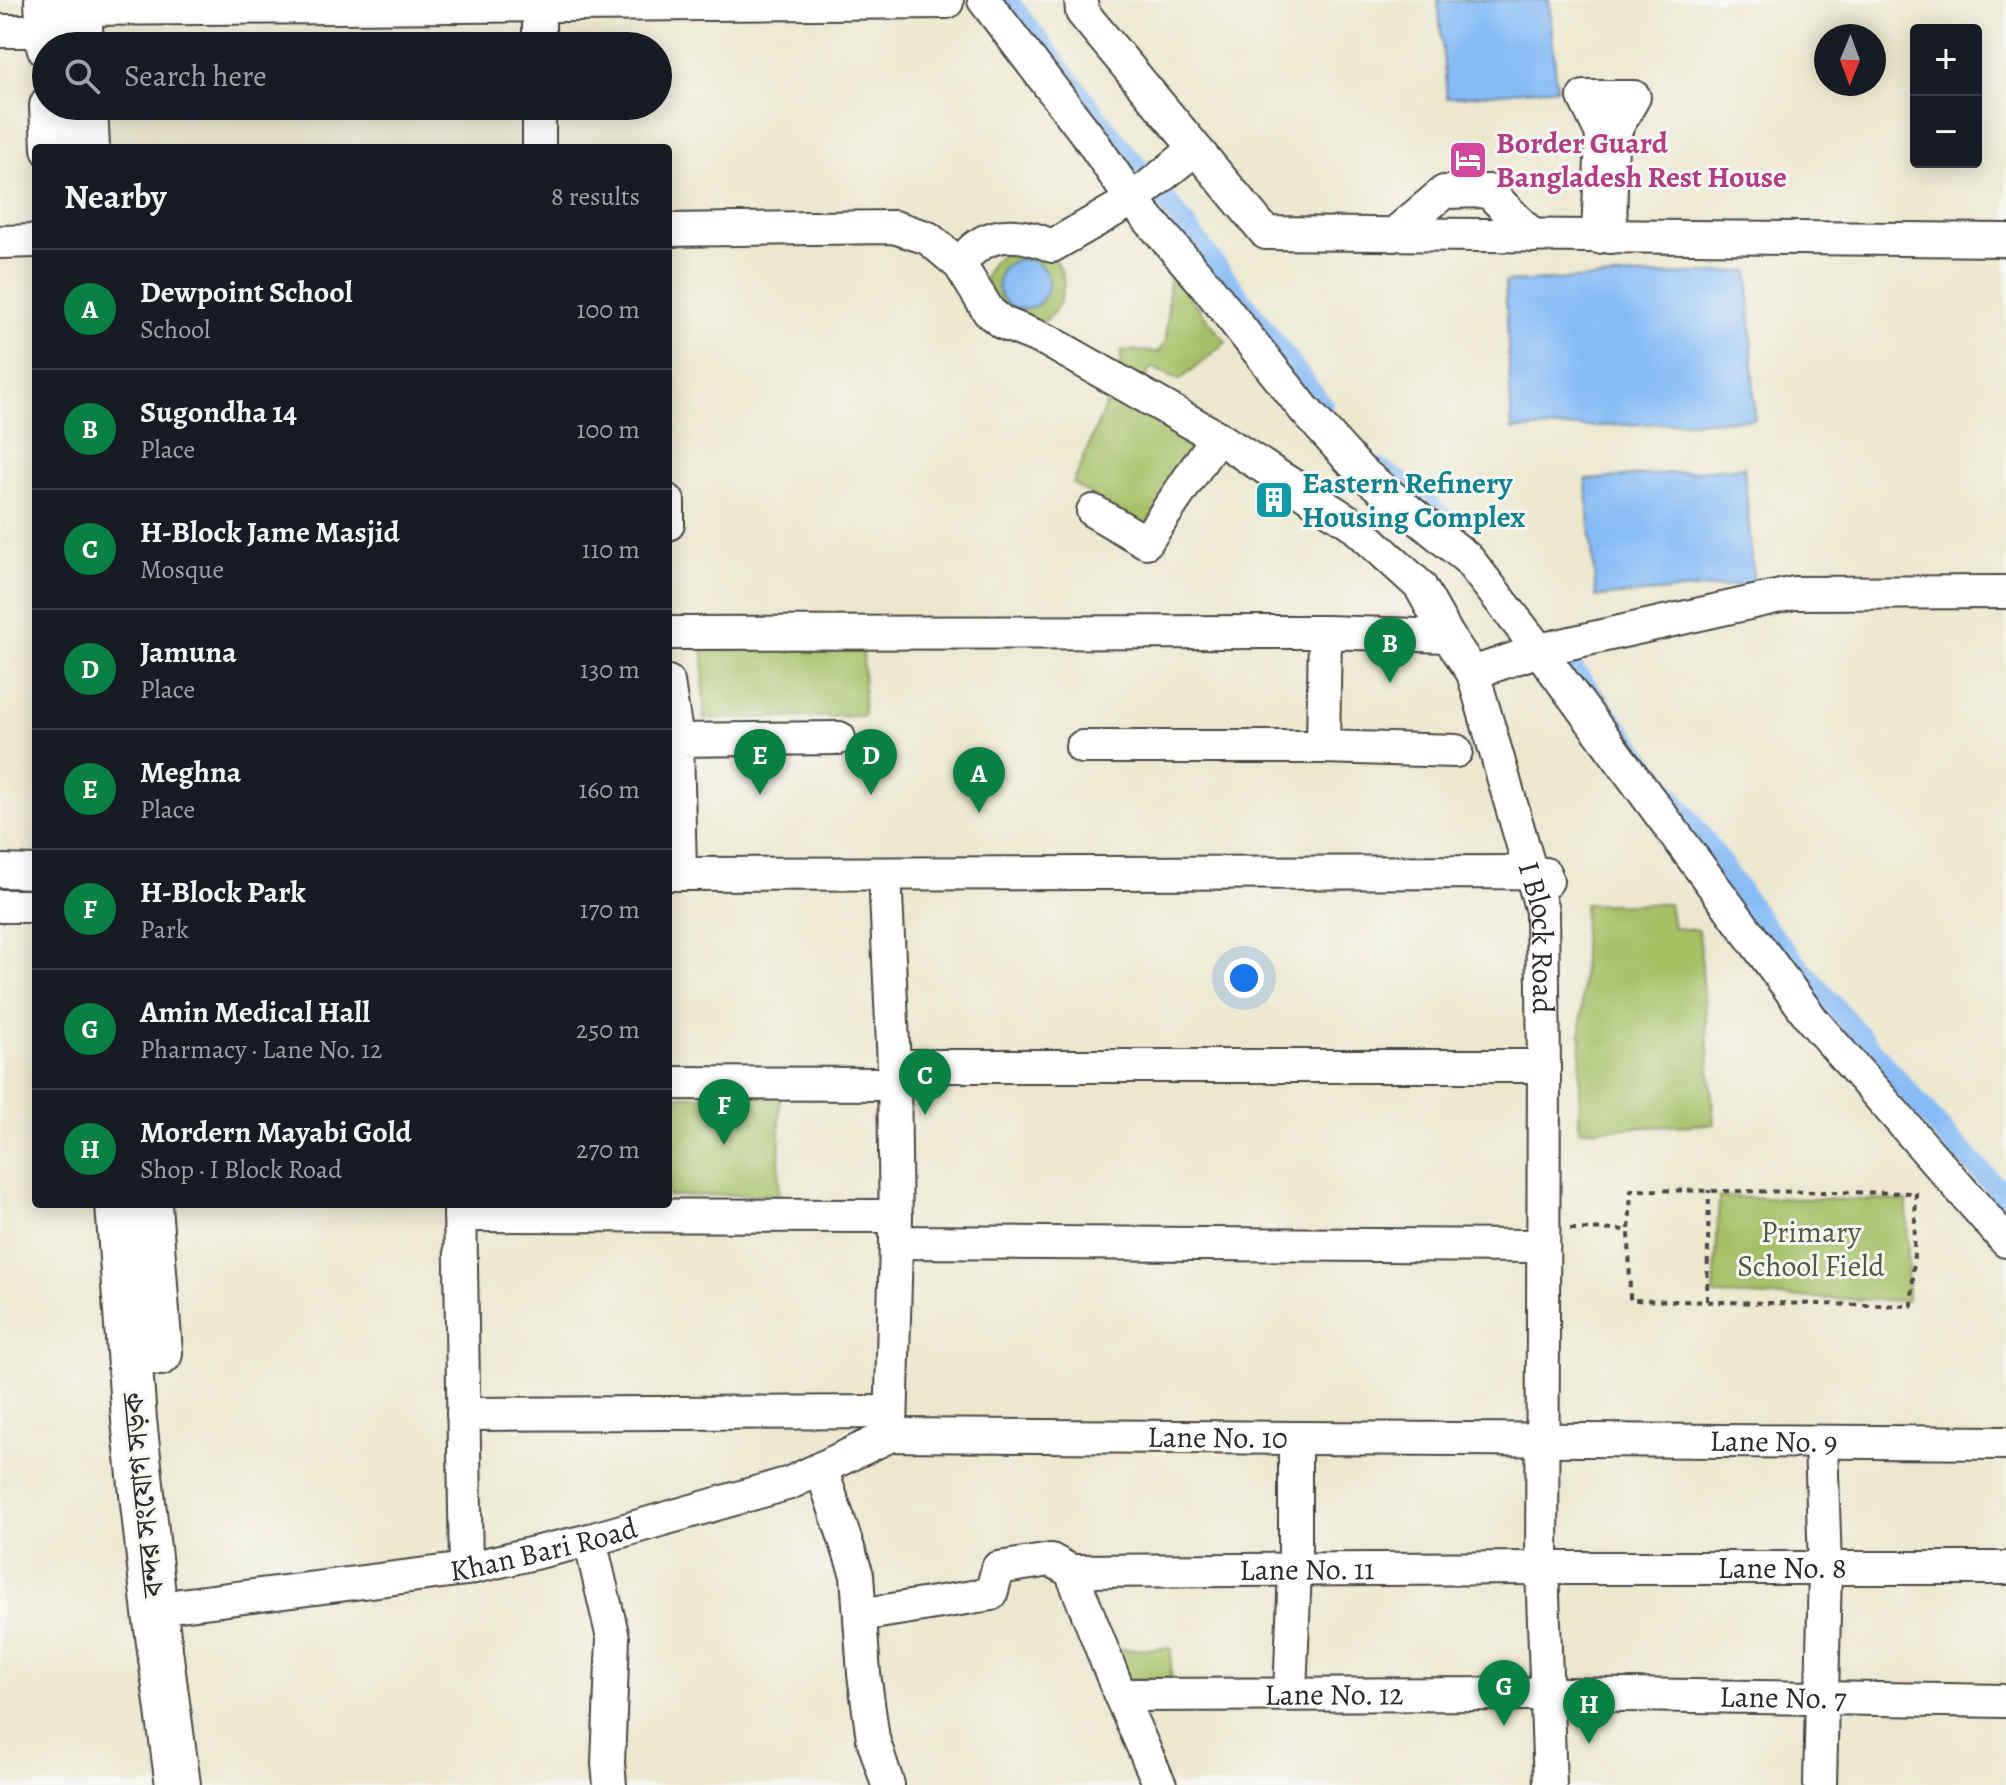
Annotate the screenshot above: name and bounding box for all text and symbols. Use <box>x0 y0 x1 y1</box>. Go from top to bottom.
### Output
north arrow <box>1814 24 1886 96</box>
map controls <box>1910 24 1982 168</box>
button: + <box>1910 24 1982 96</box>
search box <box>32 32 672 120</box>
icon: search <box>60 54 104 98</box>
text: Search here <box>124 56 267 96</box>
button: − <box>1910 96 1982 168</box>
place label: Border Guard Bangladesh Rest House <box>1496 123 1787 197</box>
hotel icon: Border Guard Bangladesh Rest House <box>1447 139 1489 181</box>
text: Nearby <box>64 173 167 220</box>
text: 8 results <box>551 179 640 214</box>
text: Dewpoint School <box>140 272 353 312</box>
text: A <box>82 292 98 327</box>
text: 100 m <box>577 292 640 327</box>
text: School <box>140 312 210 347</box>
text: Sugondha 14 <box>140 392 297 432</box>
text: B <box>82 412 98 447</box>
text: 100 m <box>577 412 640 447</box>
text: Place <box>140 432 195 467</box>
place label: Eastern Refinery Housing Complex <box>1302 463 1525 537</box>
building icon: Eastern Refinery Housing Complex <box>1253 479 1295 521</box>
text: H-Block Jame Masjid <box>140 512 400 552</box>
text: C <box>82 532 98 567</box>
text: 110 m <box>582 532 640 567</box>
text: Mosque <box>140 552 224 587</box>
pin: B <box>1364 617 1416 683</box>
text: Jamuna <box>140 632 237 672</box>
text: D <box>81 652 99 687</box>
text: 130 m <box>580 652 640 687</box>
text: Place <box>140 672 195 707</box>
pin: E <box>734 729 786 795</box>
pin: D <box>845 729 897 795</box>
pin: A <box>953 747 1005 813</box>
text: Meghna <box>140 752 241 792</box>
text: E <box>82 772 98 807</box>
text: 160 m <box>578 772 640 807</box>
text: Place <box>140 792 195 827</box>
street label: I Block Road <box>1509 857 1563 1015</box>
text: H-Block Park <box>140 872 306 912</box>
text: F <box>83 892 97 927</box>
text: 170 m <box>580 892 640 927</box>
text: Park <box>140 912 189 947</box>
your location <box>1224 958 1264 998</box>
text: Amin Medical Hall <box>140 992 370 1032</box>
text: G <box>81 1012 99 1047</box>
text: 250 m <box>576 1012 640 1047</box>
text: Pharmacy · Lane No. 12 <box>140 1032 382 1067</box>
pin: C <box>899 1049 951 1115</box>
pin: F <box>698 1079 750 1145</box>
text: Mordern Mayabi Gold <box>140 1112 412 1152</box>
text: H <box>80 1132 100 1167</box>
text: 270 m <box>576 1132 640 1167</box>
text: Shop · I Block Road <box>140 1152 342 1187</box>
park label: Primary School Field <box>1737 1212 1886 1286</box>
street label: বন্দর সংযোগ সড়ক <box>112 1390 174 1600</box>
street label: Lane No. 10 <box>1147 1417 1288 1458</box>
street label: Lane No. 9 <box>1709 1421 1838 1462</box>
street label: Khan Bari Road <box>448 1507 643 1591</box>
street label: Lane No. 8 <box>1718 1548 1846 1588</box>
street label: Lane No. 11 <box>1239 1549 1375 1590</box>
pin: G <box>1478 1660 1530 1726</box>
street label: Lane No. 12 <box>1265 1674 1403 1715</box>
street label: Lane No. 7 <box>1719 1676 1847 1718</box>
pin: H <box>1563 1678 1615 1744</box>

